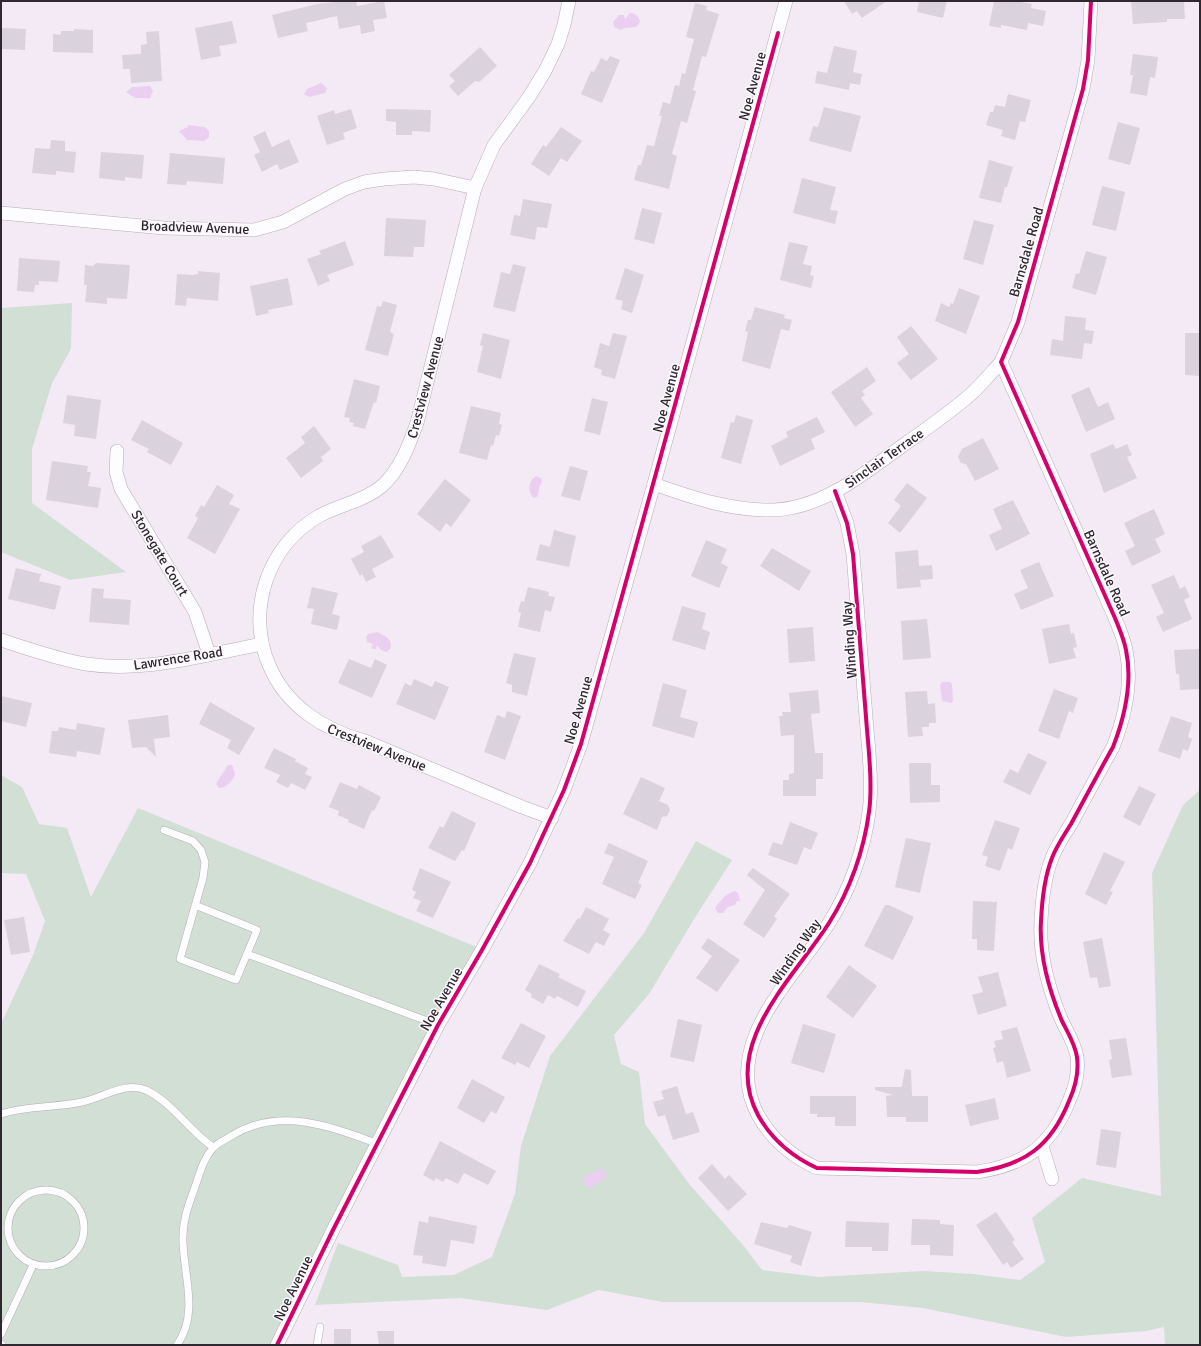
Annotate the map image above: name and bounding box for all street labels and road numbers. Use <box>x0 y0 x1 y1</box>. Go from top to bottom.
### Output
street label: Noe Avenue <box>735 50 770 122</box>
street label: Barnsdale Road <box>1005 205 1047 299</box>
street label: Broadview Avenue <box>140 217 250 238</box>
street label: Crestview Avenue <box>404 334 447 440</box>
street label: Noe Avenue <box>649 362 684 434</box>
street label: Sinclair Terrace <box>841 425 927 492</box>
street label: Stonegate Court <box>127 507 192 599</box>
street label: Barnsdale Road <box>1080 527 1133 619</box>
street label: Winding Way <box>838 600 861 679</box>
street label: Lawrence Road <box>132 643 224 674</box>
street label: Noe Avenue <box>561 674 596 746</box>
street label: Crestview Avenue <box>325 720 429 775</box>
street label: Winding Way <box>766 915 825 989</box>
street label: Noe Avenue <box>416 964 466 1034</box>
street label: Noe Avenue <box>270 1253 317 1324</box>

